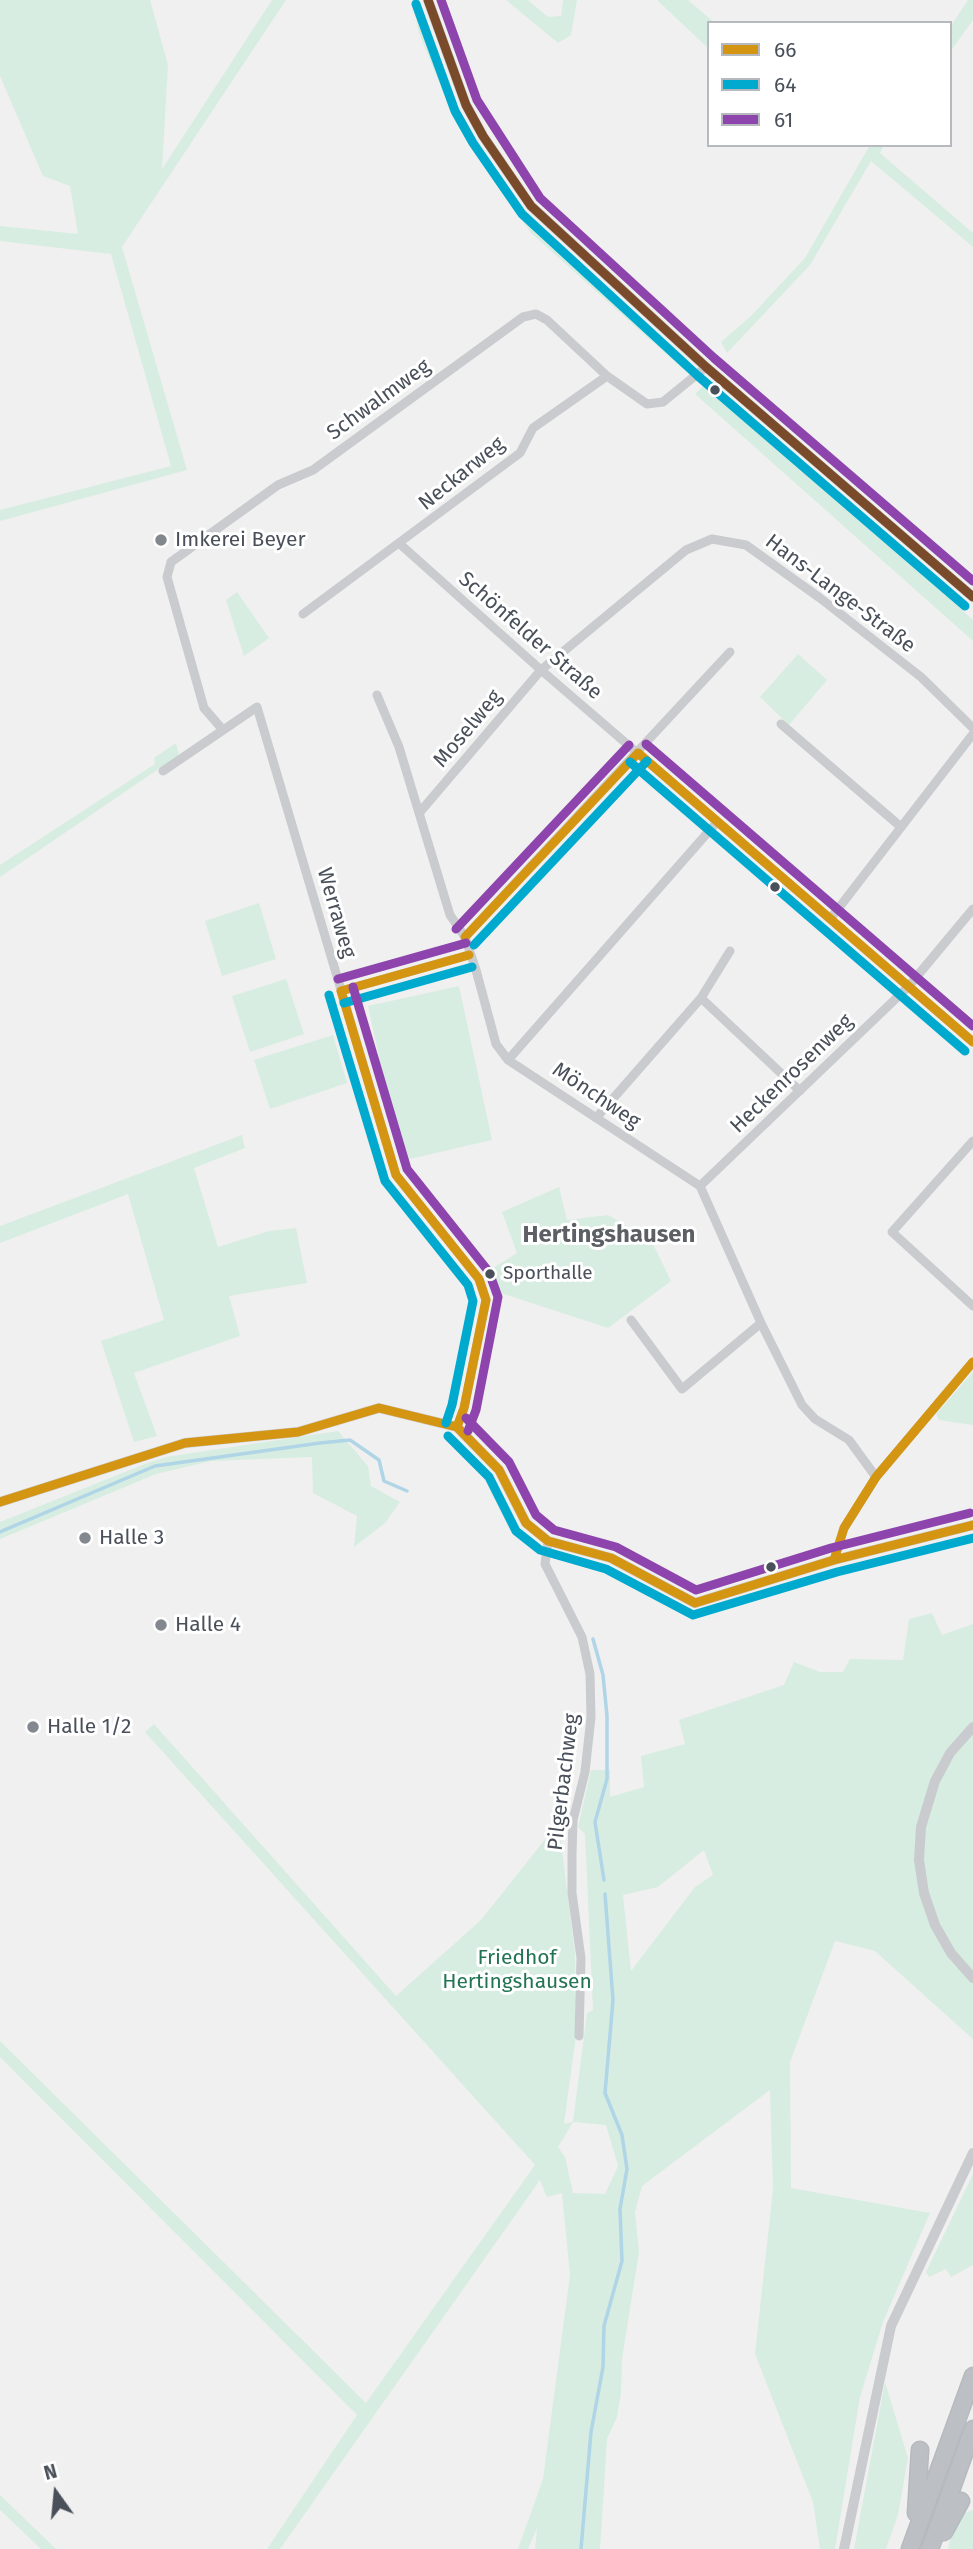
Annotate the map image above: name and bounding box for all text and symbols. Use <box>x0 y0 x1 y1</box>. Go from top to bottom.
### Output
legend <box>707 21 952 147</box>
text: 66 <box>774 37 796 63</box>
text: 64 <box>774 72 796 98</box>
text: 61 <box>774 107 793 133</box>
street label: Schwalmweg <box>322 354 436 446</box>
unlabelled marker <box>708 383 722 397</box>
street label: Neckarweg <box>414 432 510 516</box>
place label: Imkerei Beyer <box>175 527 306 553</box>
street label: Hans-Lange-Straße <box>760 529 920 659</box>
marker: Imkerei Beyer <box>153 532 169 548</box>
street label: Schönfelder Straße <box>453 567 607 705</box>
street label: Moselweg <box>428 685 508 773</box>
street label: Werraweg <box>311 865 361 961</box>
unlabelled marker <box>768 880 782 894</box>
street label: Heckenrosenweg <box>725 1009 859 1139</box>
street label: Mönchweg <box>547 1057 645 1135</box>
district label: Hertingshausen <box>523 1221 695 1249</box>
place label: Sporthalle <box>503 1263 593 1285</box>
marker: Sporthalle <box>483 1267 497 1281</box>
place label: Halle 3 <box>99 1525 164 1551</box>
marker: Halle 3 <box>77 1530 93 1546</box>
unlabelled marker <box>764 1560 778 1574</box>
place label: Halle 4 <box>175 1612 241 1638</box>
marker: Halle 4 <box>153 1617 169 1633</box>
street label: Pilgerbachweg <box>543 1712 585 1852</box>
place label: Halle 1/2 <box>47 1714 131 1740</box>
marker: Halle 1/2 <box>25 1719 41 1735</box>
park label: Friedhof Hertingshausen <box>442 1945 592 1995</box>
north arrow <box>21 2458 91 2528</box>
text: N <box>41 2459 59 2485</box>

